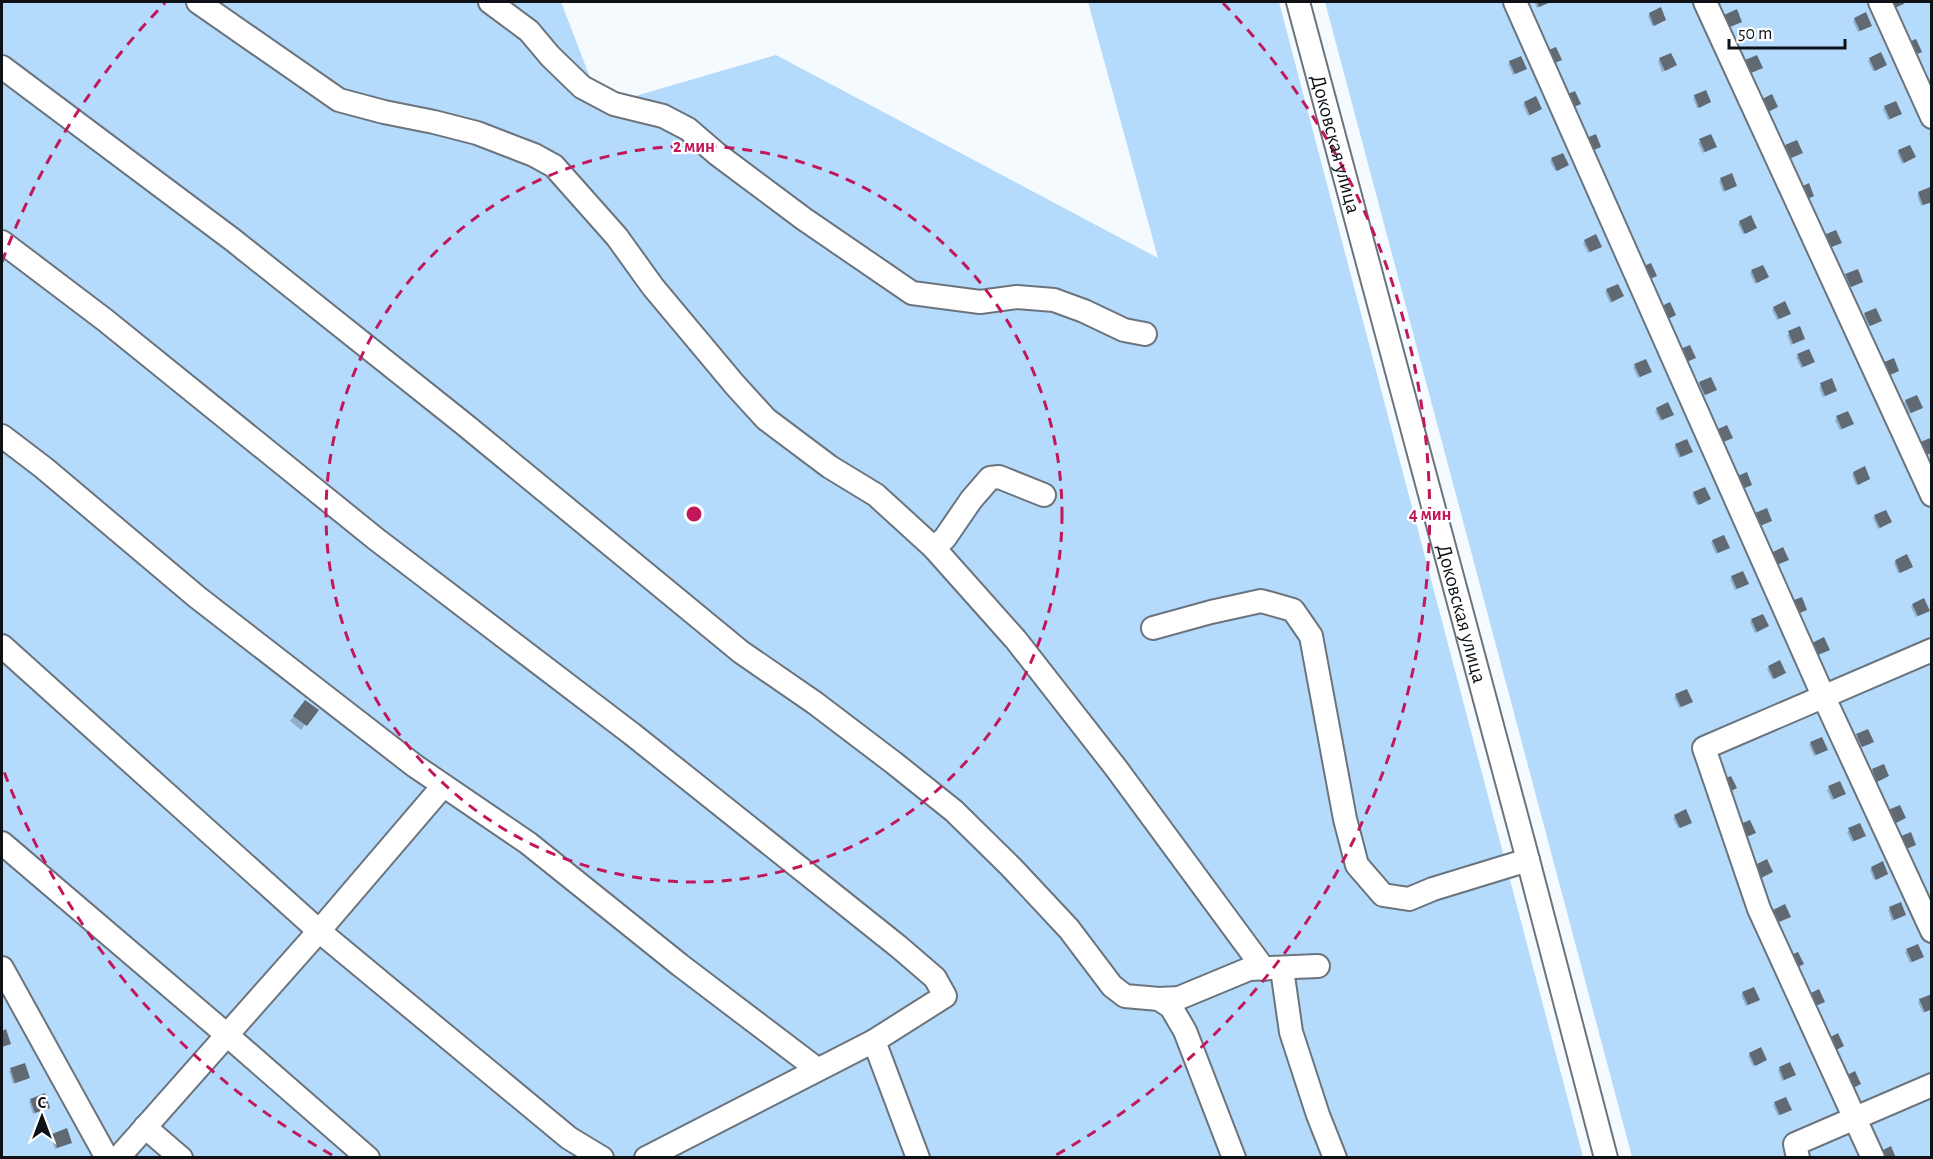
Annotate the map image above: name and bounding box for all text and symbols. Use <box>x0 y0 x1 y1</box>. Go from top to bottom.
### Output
scale bar <box>1729 12 1844 50</box>
text: 50 m <box>1738 25 1772 43</box>
street label: Доковская улица <box>1307 72 1365 216</box>
text: 2 мин <box>673 138 715 156</box>
centre of rings <box>684 504 704 524</box>
text: 4 мин <box>1409 506 1451 524</box>
street label: Доковская улица <box>1433 542 1491 685</box>
north arrow <box>12 1087 72 1147</box>
text: С <box>38 1095 47 1111</box>

